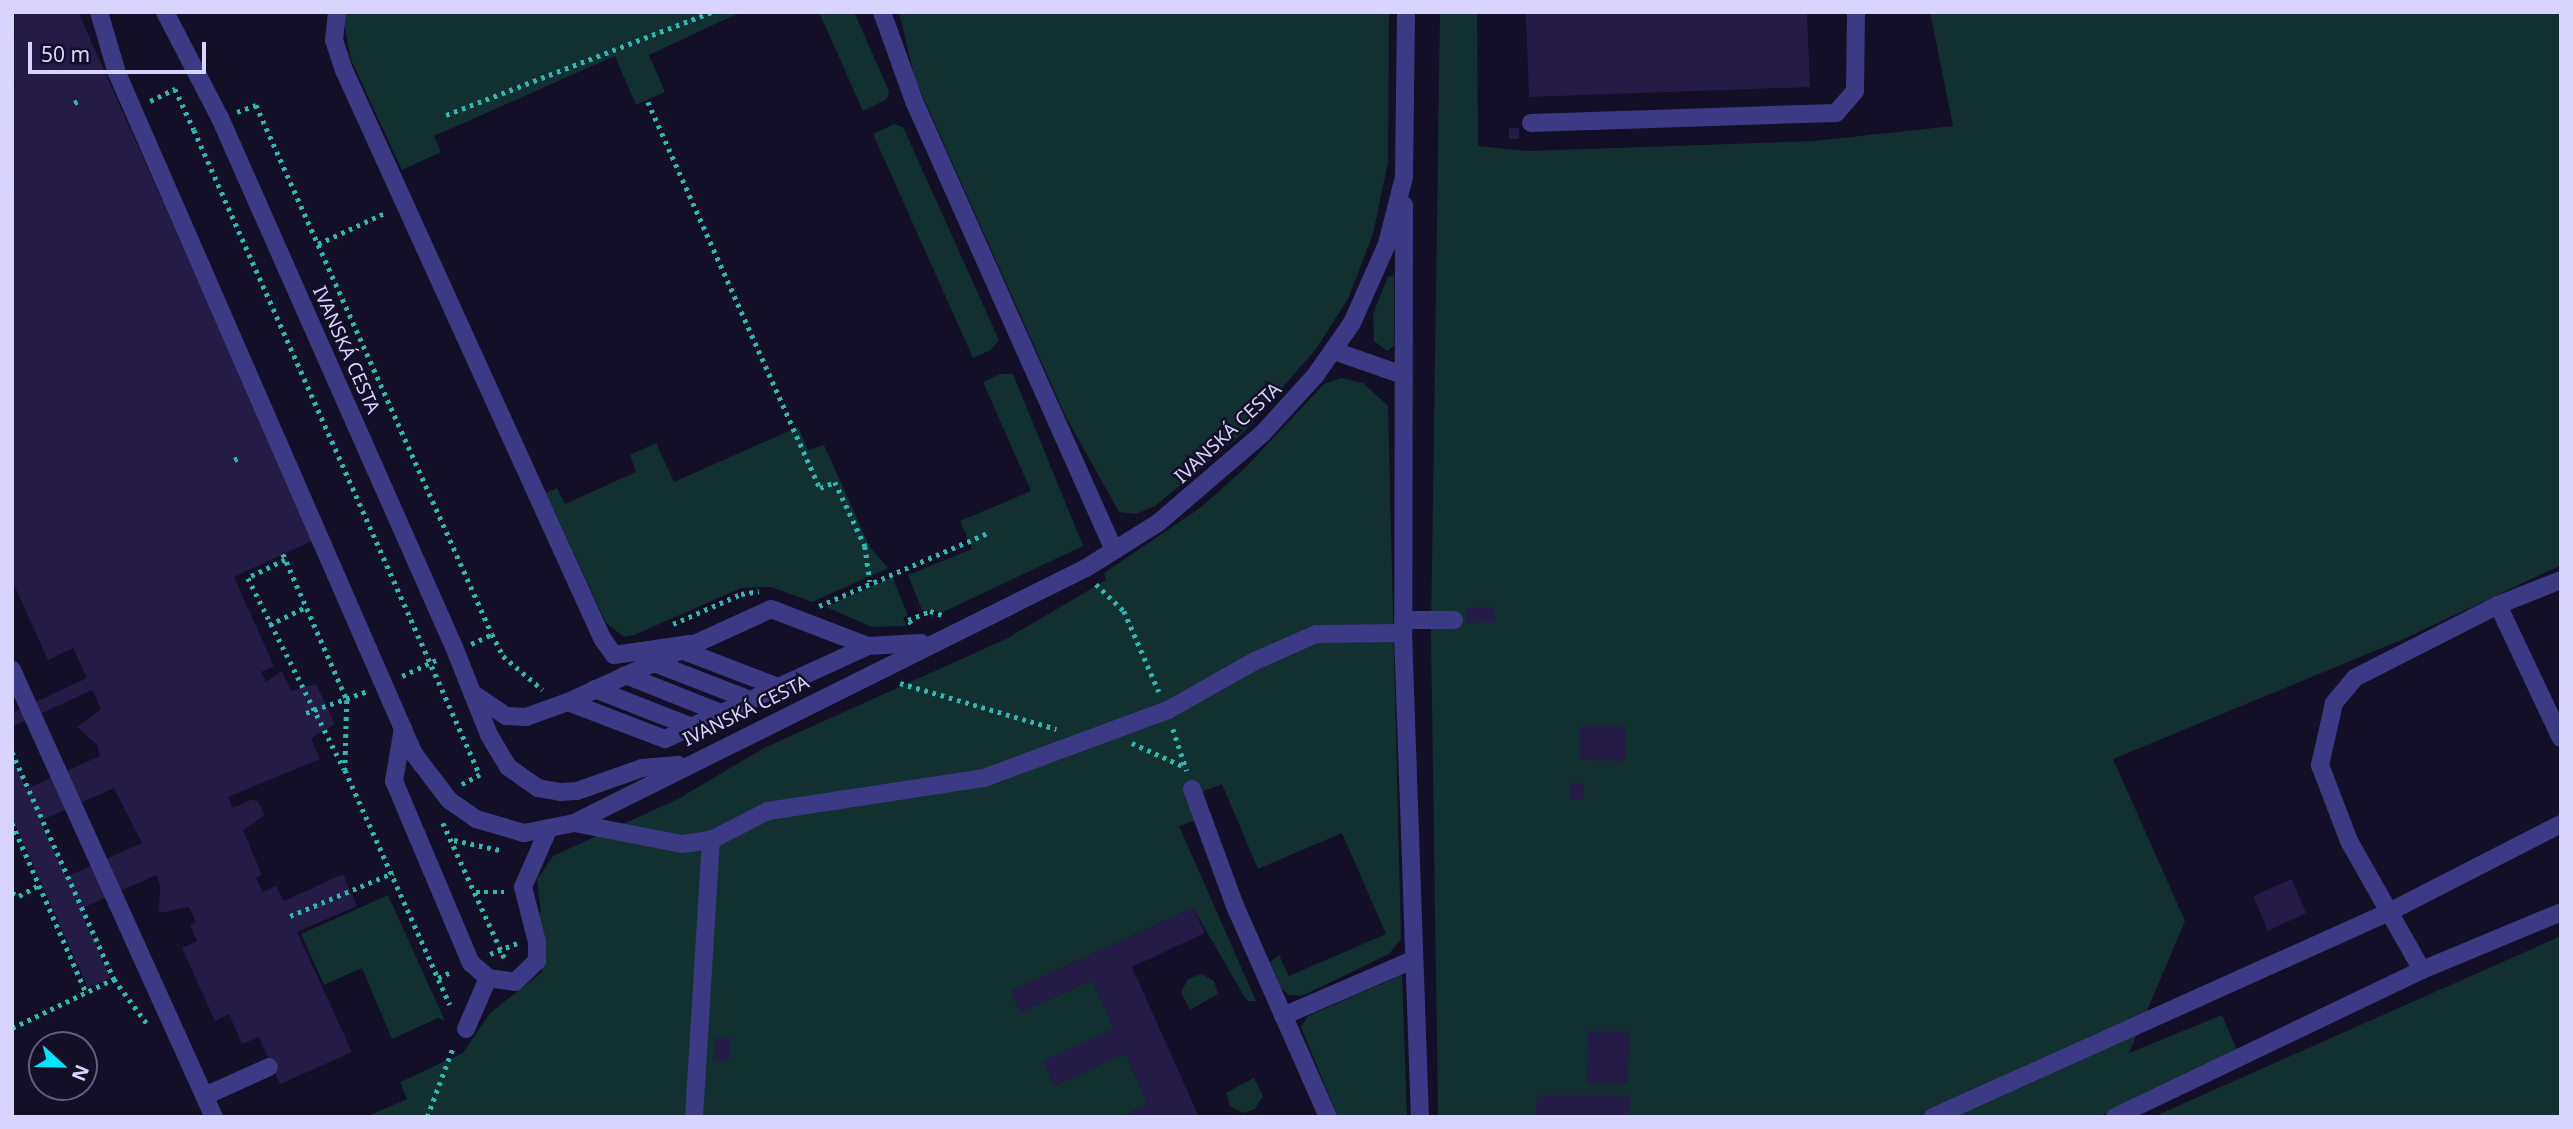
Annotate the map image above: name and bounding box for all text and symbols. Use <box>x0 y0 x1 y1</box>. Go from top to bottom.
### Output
scale bar <box>32 28 210 72</box>
text: 50 m <box>41 40 90 68</box>
street label: IVANSKÁ CESTA <box>308 283 384 417</box>
street label: IVANSKÁ CESTA <box>1170 378 1286 488</box>
street label: IVANSKÁ CESTA <box>679 671 813 751</box>
north arrow <box>28 1031 98 1101</box>
text: N <box>66 1061 96 1085</box>

